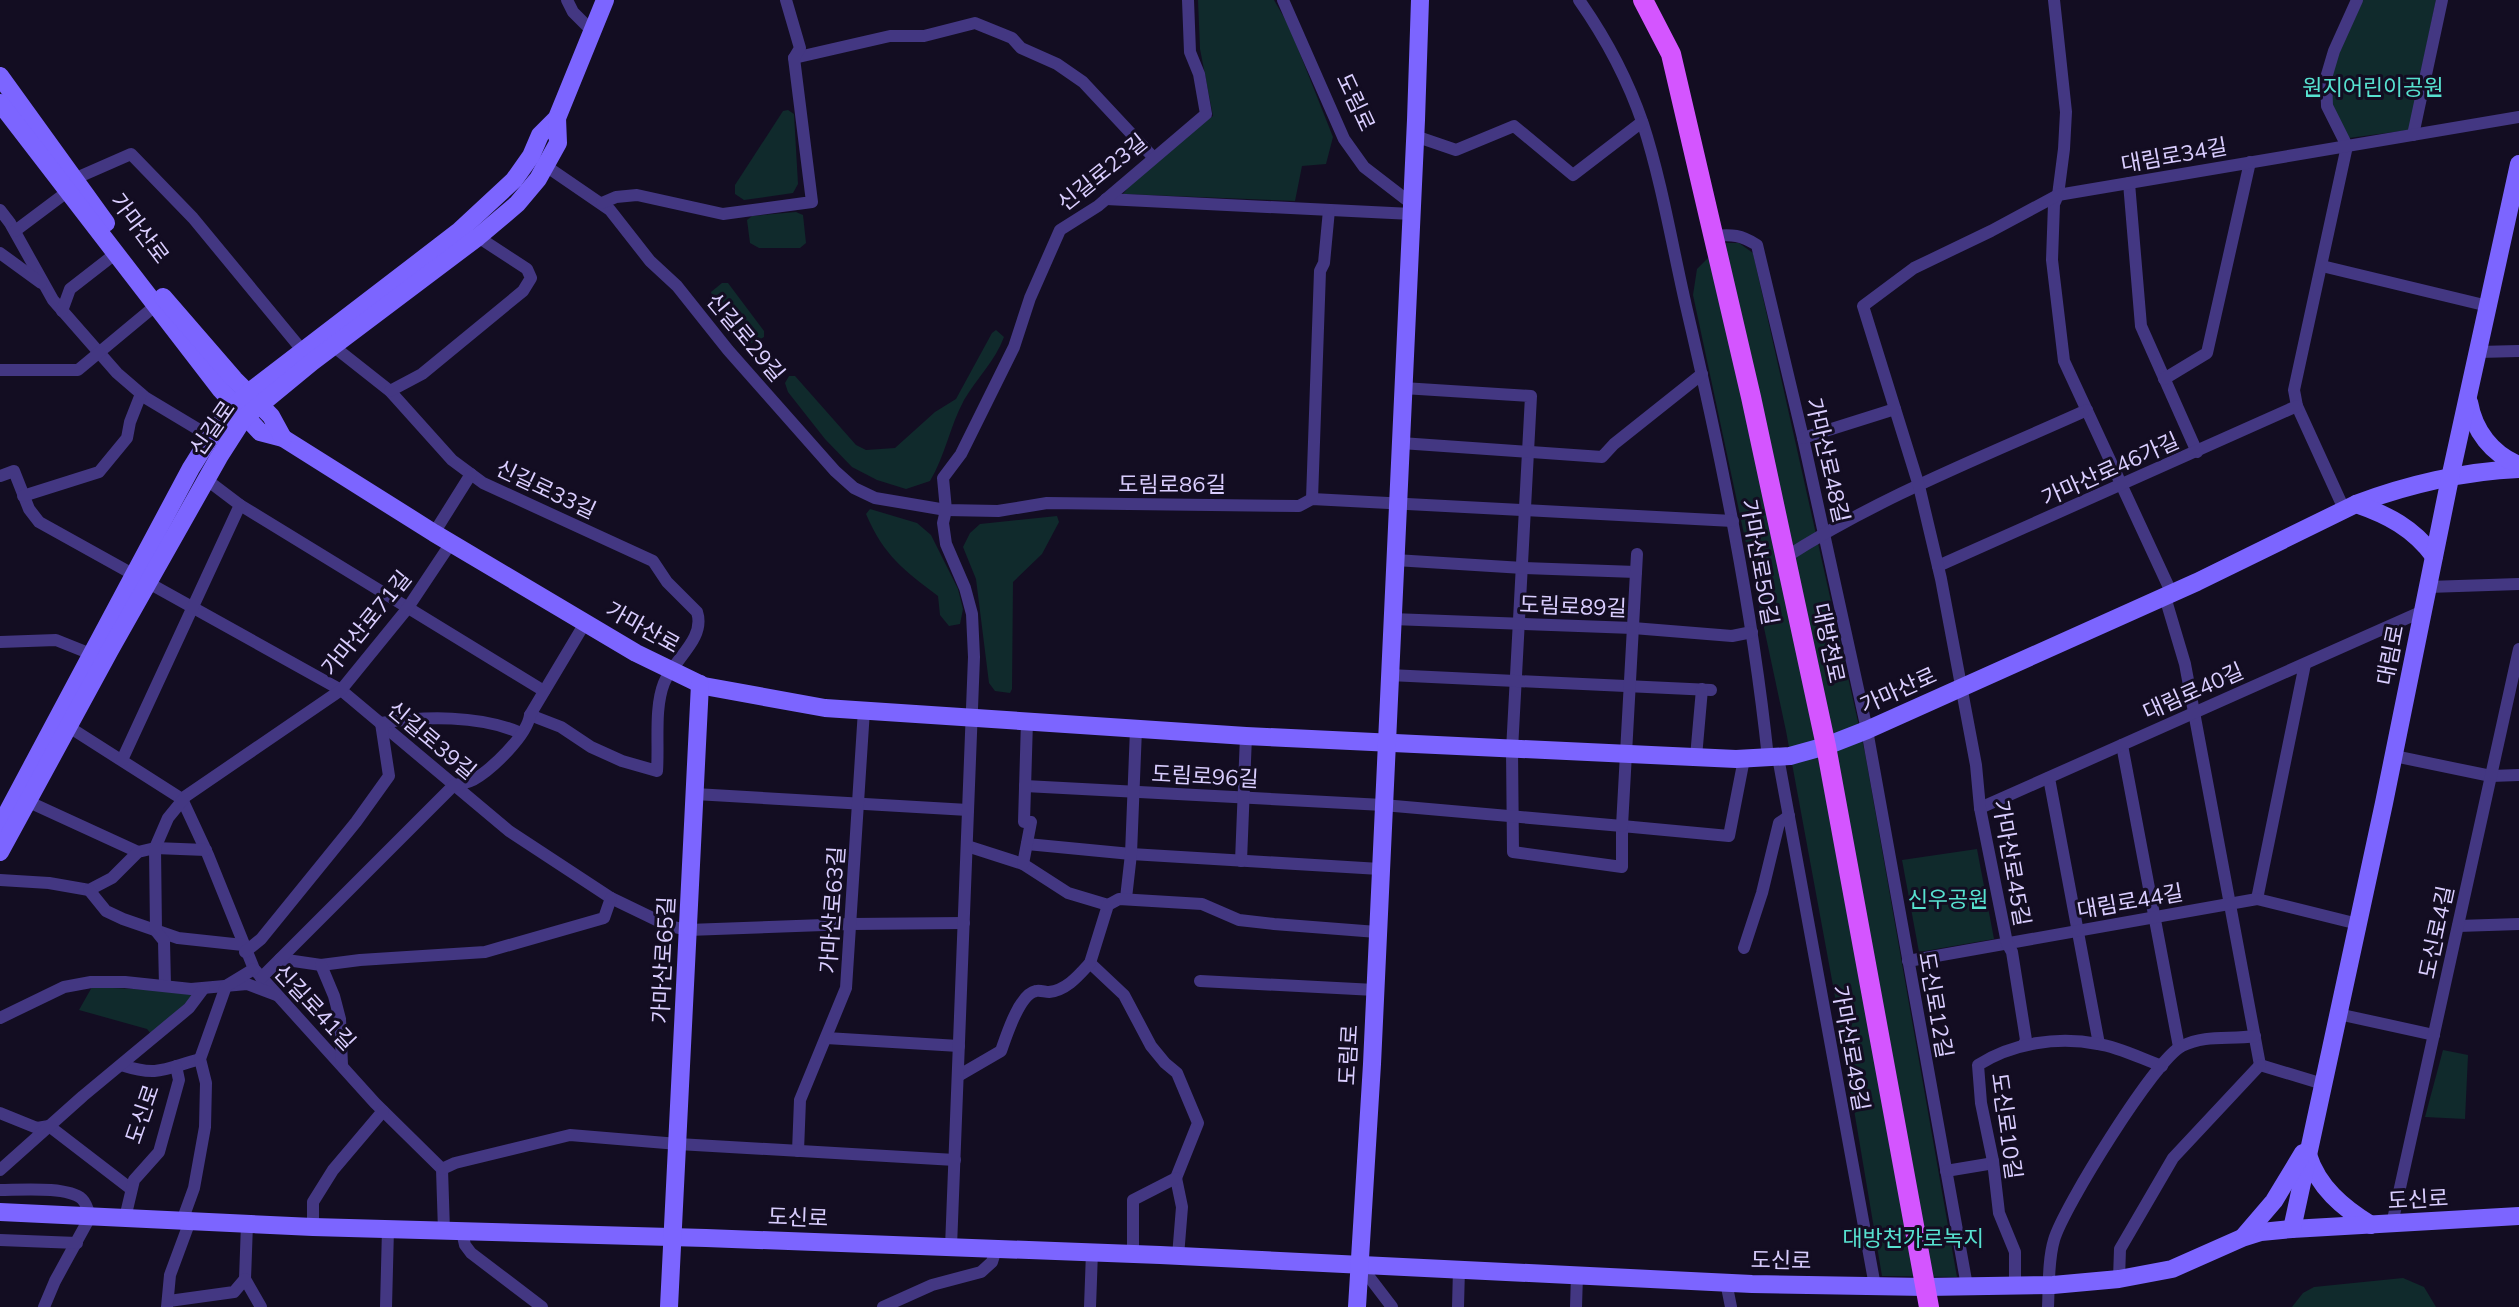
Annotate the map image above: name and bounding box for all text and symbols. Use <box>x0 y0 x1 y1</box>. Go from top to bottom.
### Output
street label: 도림로 <box>1330 69 1382 135</box>
park label: 원지어린이공원 <box>2302 73 2444 101</box>
street label: 신길로23길 <box>1051 127 1153 217</box>
street label: 대림로34길 <box>2119 132 2229 178</box>
street label: 가마산로 <box>104 187 176 269</box>
street label: 신길로29길 <box>701 287 791 387</box>
street label: 신길로 <box>183 395 241 461</box>
street label: 가마산로48길 <box>1800 395 1856 525</box>
street label: 가마산로46가길 <box>2037 426 2183 512</box>
street label: 신길로33길 <box>491 454 601 524</box>
street label: 도림로86길 <box>1118 470 1226 498</box>
street label: 가마산로50길 <box>1735 497 1785 627</box>
street label: 가마산로71길 <box>315 565 417 681</box>
street label: 도림로89길 <box>1519 590 1627 622</box>
street label: 가마산로 <box>601 595 685 659</box>
street label: 대방천로 <box>1807 600 1851 686</box>
street label: 대림로 <box>2370 623 2410 687</box>
street label: 대림로40길 <box>2138 656 2248 726</box>
street label: 가마산로 <box>1855 661 1941 719</box>
street label: 신길로39길 <box>382 695 482 785</box>
street label: 도림로96길 <box>1151 759 1259 793</box>
street label: 가마산로45길 <box>1987 798 2037 928</box>
street label: 가마산로63길 <box>814 845 850 975</box>
street label: 대림로44길 <box>2075 878 2185 924</box>
street label: 도신로4길 <box>2413 883 2459 981</box>
park label: 신우공원 <box>1908 885 1988 913</box>
street label: 가마산로65길 <box>646 896 680 1024</box>
street label: 도신로12길 <box>1913 950 1959 1060</box>
street label: 신길로41길 <box>268 958 362 1056</box>
street label: 가마산로49길 <box>1826 983 1876 1113</box>
street label: 도림로 <box>1332 1024 1364 1086</box>
street label: 도신로10길 <box>1986 1071 2028 1181</box>
street label: 도신로 <box>119 1081 165 1147</box>
street label: 도신로 <box>2387 1183 2449 1215</box>
street label: 도신로 <box>767 1202 829 1232</box>
park label: 대방천가로녹지 <box>1842 1224 1984 1252</box>
street label: 도신로 <box>1750 1245 1812 1275</box>

